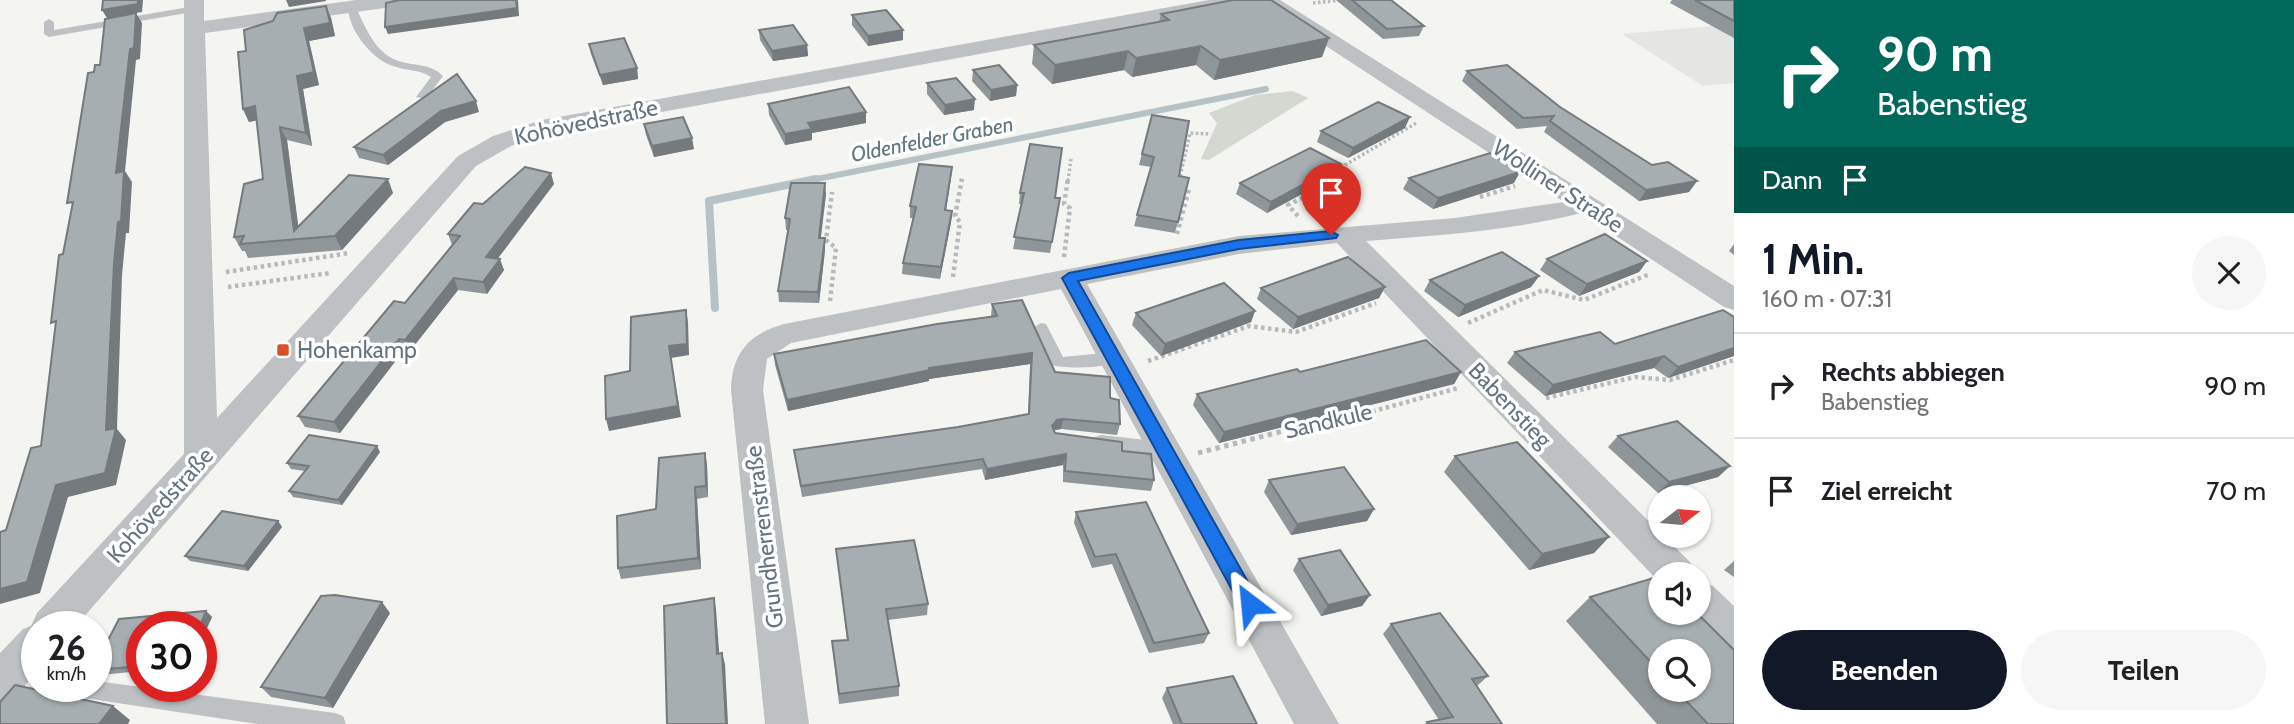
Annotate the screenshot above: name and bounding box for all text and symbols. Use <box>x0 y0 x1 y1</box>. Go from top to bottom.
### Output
text: 90 m <box>1877 24 1993 83</box>
icon: right <box>1762 28 1853 119</box>
text: Babenstieg <box>1877 84 2027 123</box>
street label: Kohövedstraße <box>512 93 660 151</box>
water label: Oldenfelder Graben <box>849 111 1015 167</box>
street label: Wolliner Straße <box>1487 133 1629 239</box>
icon: arrive <box>1836 161 1874 199</box>
pin <box>1301 163 1361 235</box>
text: Dann <box>1762 164 1822 196</box>
icon: arrive <box>1312 174 1350 212</box>
text: 1 Min. <box>1762 233 1864 285</box>
button: close <box>2192 236 2266 310</box>
text: 160 m · 07:31 <box>1762 285 1892 313</box>
place label: Hohenkamp <box>297 336 417 364</box>
marker: Hohenkamp <box>275 342 291 358</box>
text: Rechts abbiegen <box>1821 356 2005 388</box>
street label: Babenstieg <box>1463 357 1558 454</box>
icon: right <box>1762 367 1800 405</box>
text: 90 m <box>2204 370 2266 402</box>
text: Babenstieg <box>1821 388 1929 416</box>
street label: Sandkule <box>1281 397 1375 445</box>
street label: Kohövedstraße <box>101 441 219 569</box>
street label: Grundherrenstraße <box>739 444 789 630</box>
icon: arrive <box>1762 472 1800 510</box>
text: Ziel erreicht <box>1821 475 1952 507</box>
text: 70 m <box>2206 475 2266 507</box>
north arrow <box>1648 485 1712 548</box>
map controls <box>1648 485 1711 702</box>
button: sound <box>1648 562 1711 625</box>
position arrow <box>1213 567 1287 641</box>
speed limit sign: 30 <box>126 611 217 702</box>
text: 26 <box>47 626 86 669</box>
button: Beenden <box>1762 630 2007 710</box>
button: Teilen <box>2021 630 2266 710</box>
button: search <box>1648 639 1711 702</box>
text: km/h <box>47 663 86 685</box>

